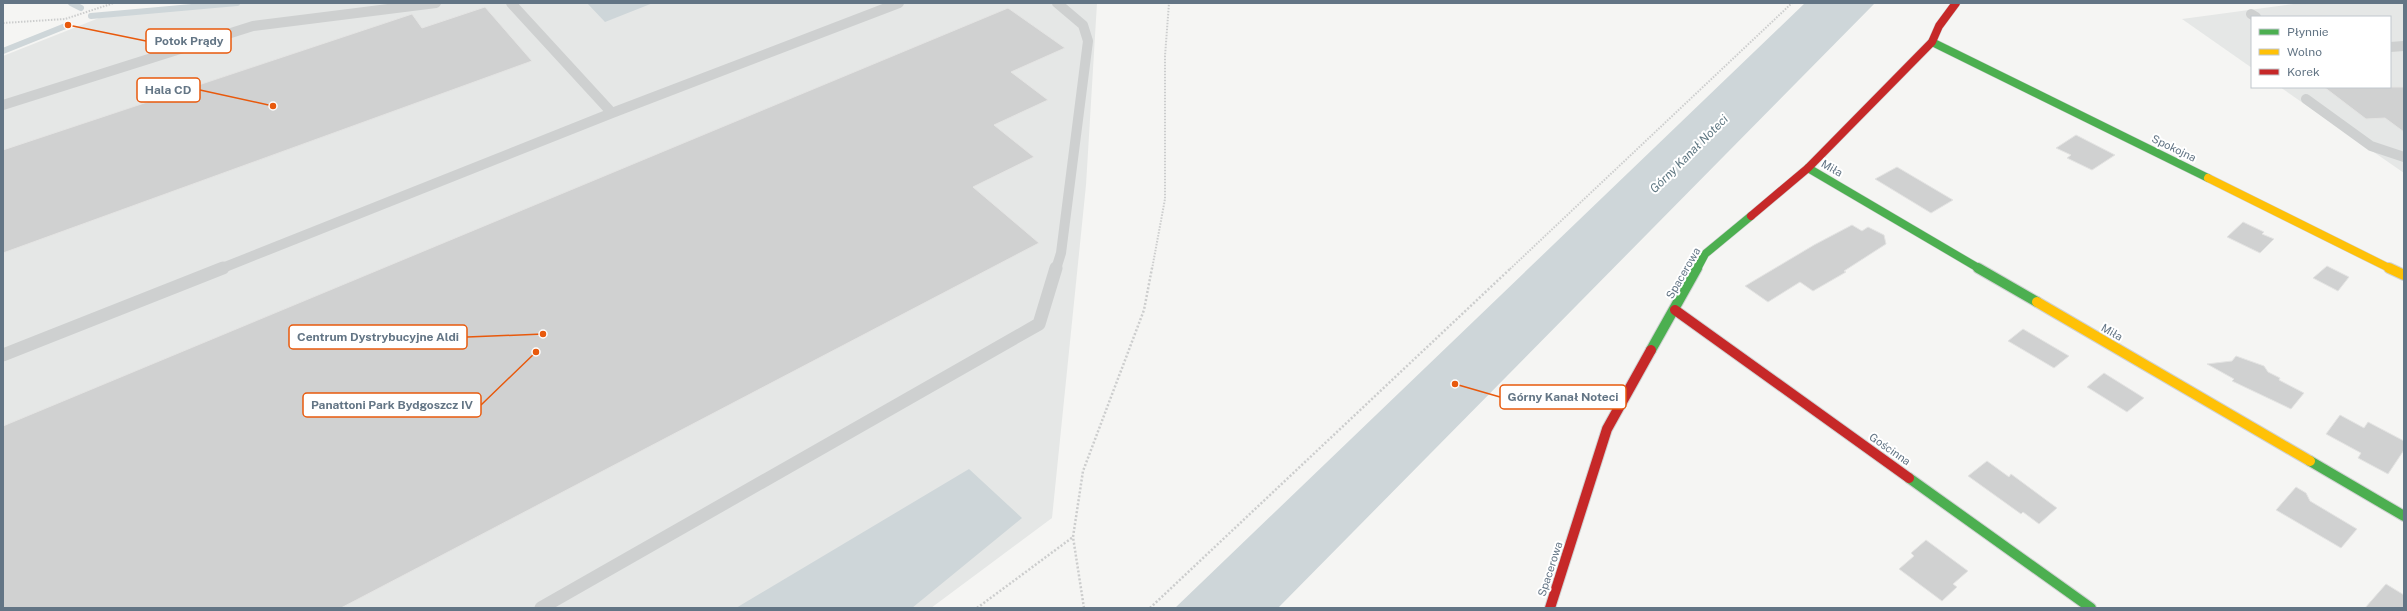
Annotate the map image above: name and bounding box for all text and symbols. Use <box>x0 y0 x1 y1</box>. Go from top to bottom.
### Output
legend <box>2251 16 2391 88</box>
text: Płynnie <box>2287 25 2329 39</box>
callout: Potok Prądy <box>146 29 231 53</box>
text: Potok Prądy <box>154 34 224 48</box>
text: Wolno <box>2287 45 2322 59</box>
text: Korek <box>2287 65 2320 79</box>
callout: Hala CD <box>137 78 200 102</box>
text: Hala CD <box>145 83 192 97</box>
water label: Górny Kanał Noteci <box>1647 112 1731 196</box>
street label: Spokojna <box>2150 132 2198 164</box>
street label: Miła <box>1819 157 1845 179</box>
street label: Spacerowa <box>1664 245 1702 301</box>
street label: Miła <box>2099 321 2125 343</box>
callout: Centrum Dystrybucyjne Aldi <box>289 325 467 349</box>
text: Centrum Dystrybucyjne Aldi <box>297 330 459 344</box>
callout: Górny Kanał Noteci <box>1500 385 1626 409</box>
text: Górny Kanał Noteci <box>1508 390 1618 404</box>
callout: Panattoni Park Bydgoszcz IV <box>303 393 481 417</box>
text: Panattoni Park Bydgoszcz IV <box>311 398 474 412</box>
street label: Gościnna <box>1867 431 1913 467</box>
street label: Spacerowa <box>1535 540 1565 598</box>

